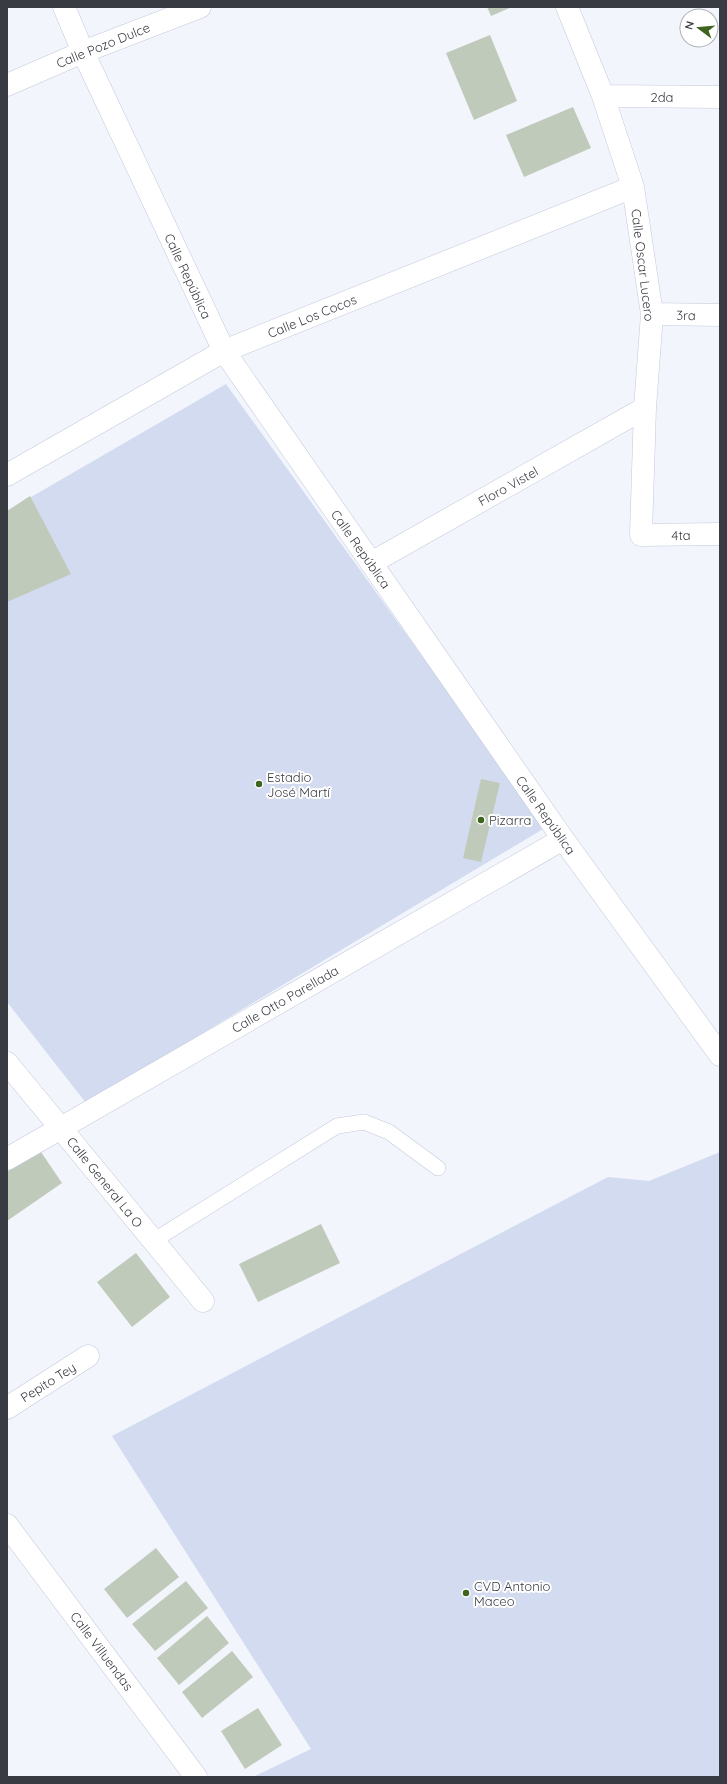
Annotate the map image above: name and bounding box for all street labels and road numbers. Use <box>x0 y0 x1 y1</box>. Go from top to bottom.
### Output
street label: Calle Pozo Dulce <box>54 19 152 71</box>
street label: 2da <box>651 89 673 105</box>
street label: Calle Oscar Lucero <box>628 208 658 322</box>
street label: Calle República <box>161 231 215 321</box>
street label: Calle Los Cocos <box>265 291 359 341</box>
street label: 3ra <box>676 307 696 323</box>
street label: Floro Vistel <box>475 463 541 509</box>
street label: Calle República <box>328 506 394 592</box>
street label: 4ta <box>671 527 691 543</box>
street label: Calle República <box>513 772 579 858</box>
street label: Calle Otto Parellada <box>229 962 341 1036</box>
street label: Calle General La O <box>64 1133 146 1231</box>
street label: Pepito Tey <box>17 1359 79 1405</box>
street label: Calle Villuendas <box>67 1608 137 1694</box>

